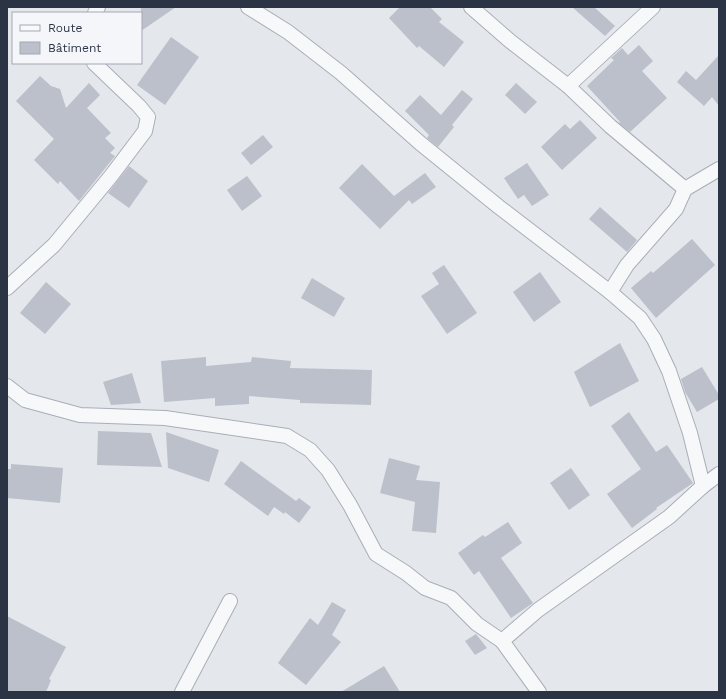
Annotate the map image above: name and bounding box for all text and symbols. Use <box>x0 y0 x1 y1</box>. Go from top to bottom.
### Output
legend <box>12 12 142 64</box>
text: Route <box>48 21 82 35</box>
text: Bâtiment <box>48 41 101 55</box>

